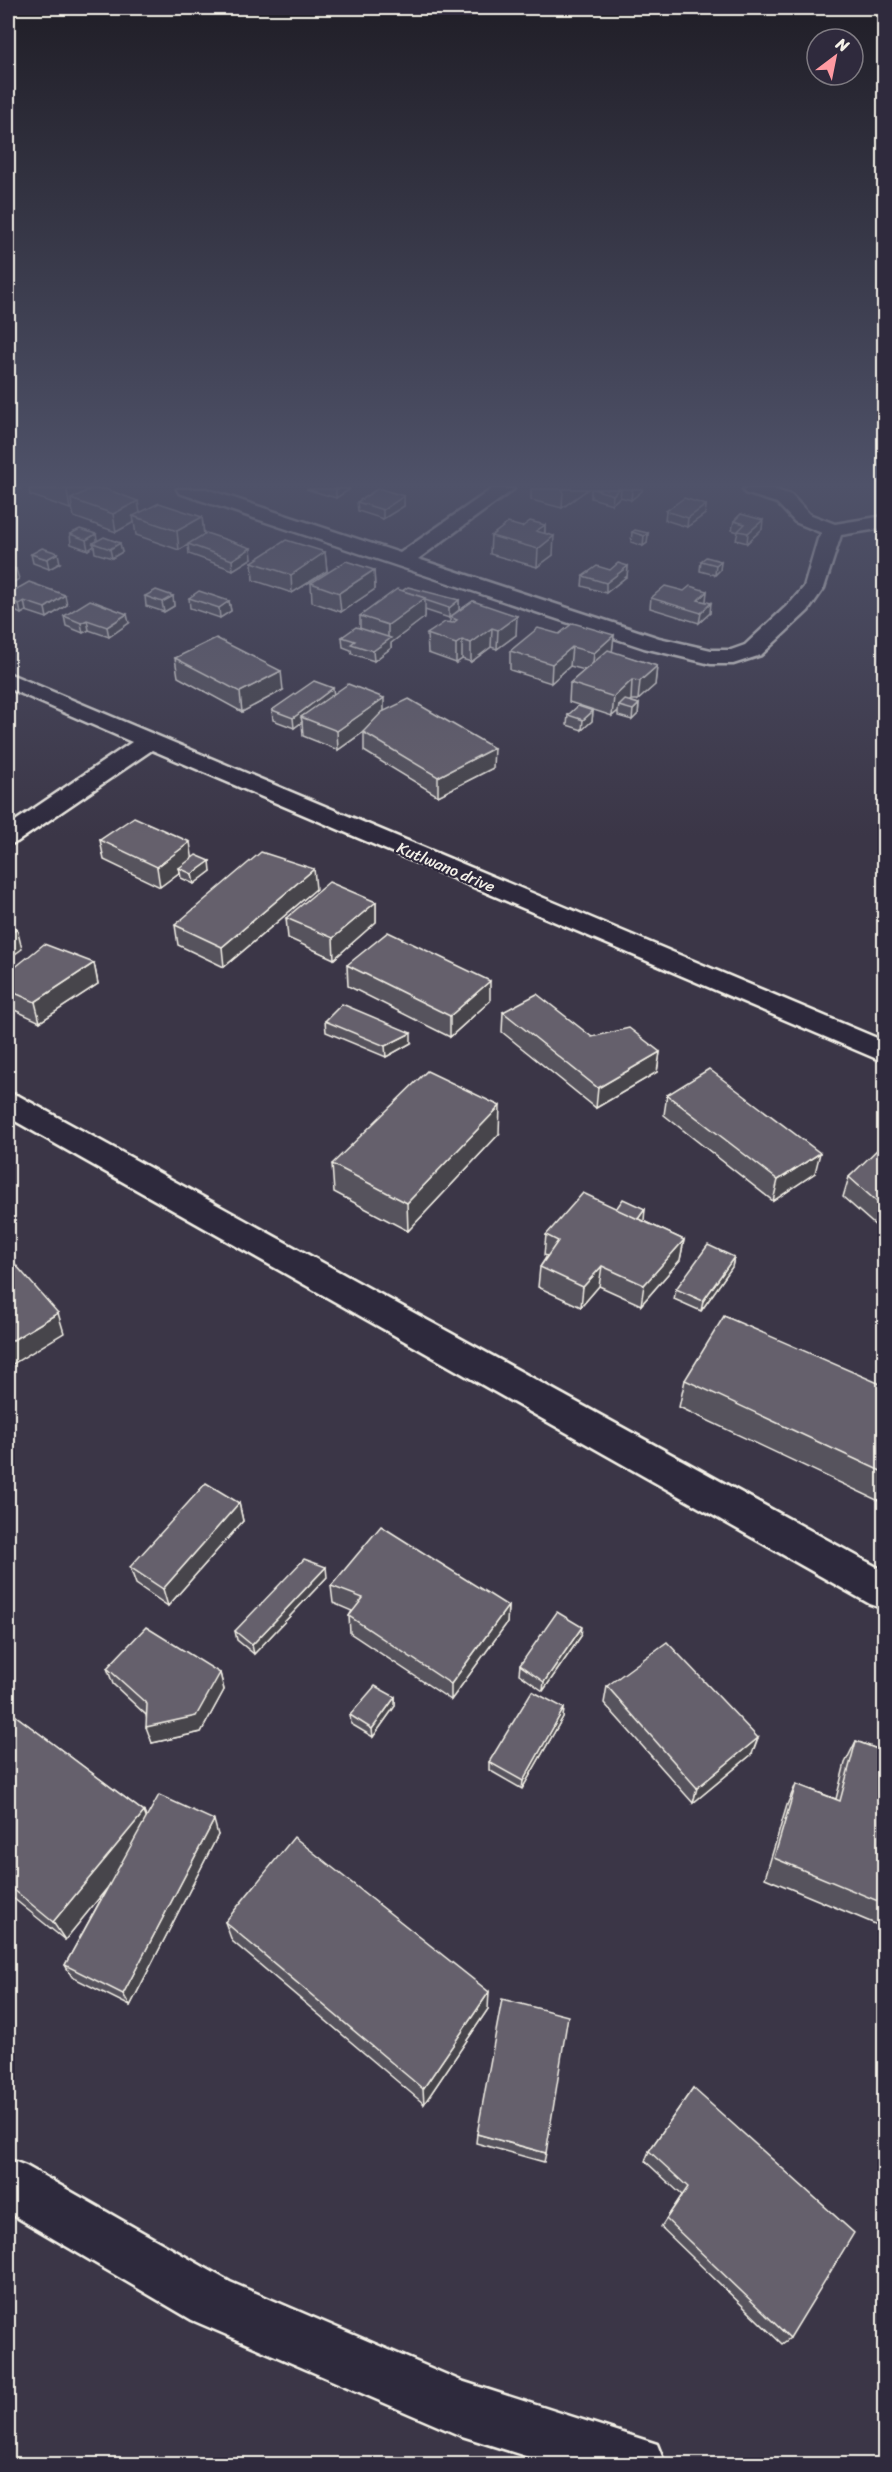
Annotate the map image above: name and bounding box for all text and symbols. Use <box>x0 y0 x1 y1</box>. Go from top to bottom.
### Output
north arrow <box>805 27 865 87</box>
text: N <box>829 29 856 60</box>
street label: Kutlwano drive <box>392 833 500 901</box>

